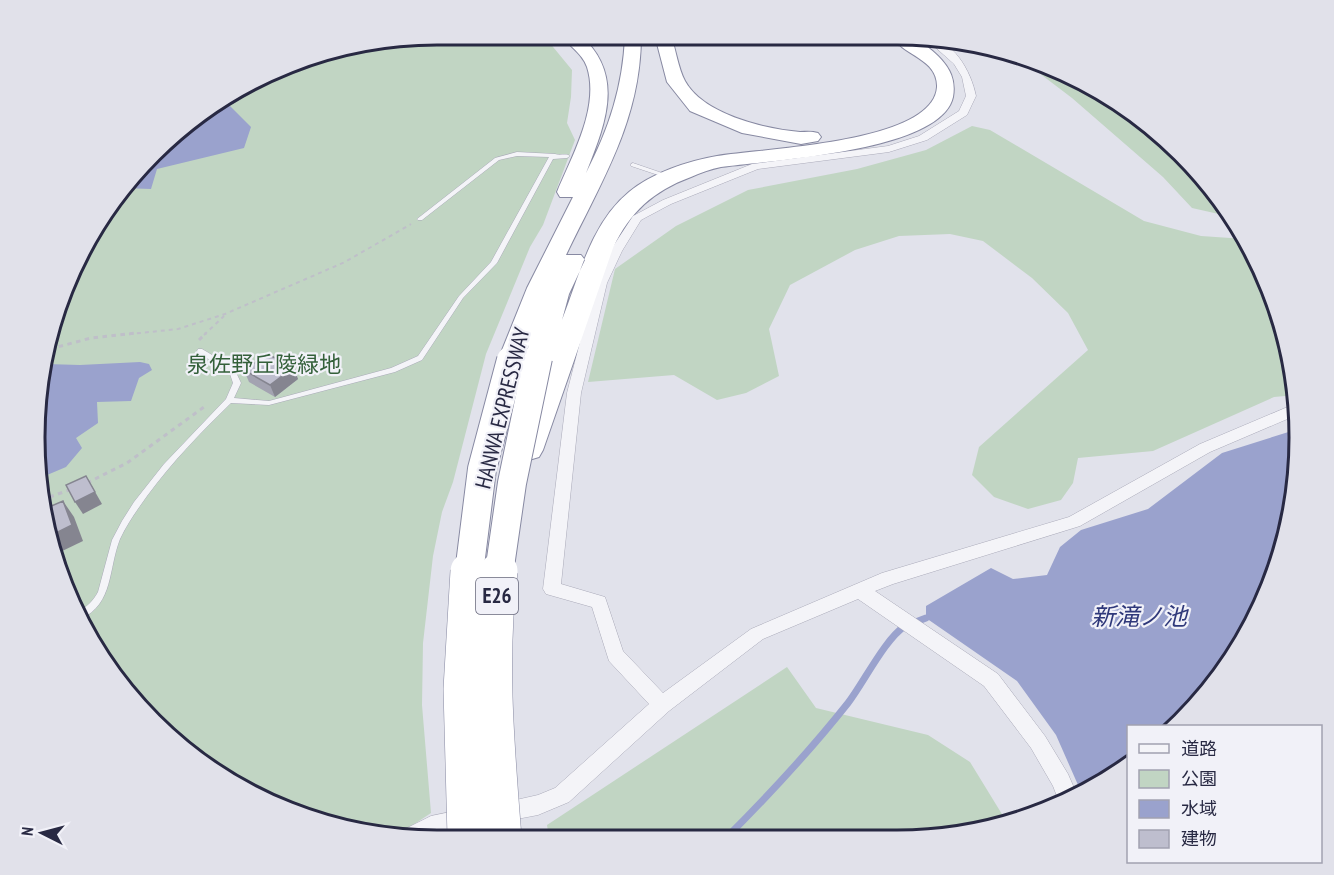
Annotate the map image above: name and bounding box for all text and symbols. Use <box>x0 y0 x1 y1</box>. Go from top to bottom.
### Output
street label: HANWA EXPRESSWAY <box>468 324 536 492</box>
park label: 泉佐野丘陵緑地 <box>187 350 341 378</box>
road number: E26 <box>476 578 518 614</box>
water label: 新滝ノ池 <box>1091 601 1189 632</box>
legend <box>1127 725 1322 863</box>
text: 道路 <box>1181 737 1217 760</box>
text: 公園 <box>1181 767 1217 790</box>
text: 水域 <box>1181 797 1217 820</box>
north arrow <box>12 803 72 863</box>
text: N <box>17 826 37 837</box>
text: 建物 <box>1181 827 1217 850</box>

